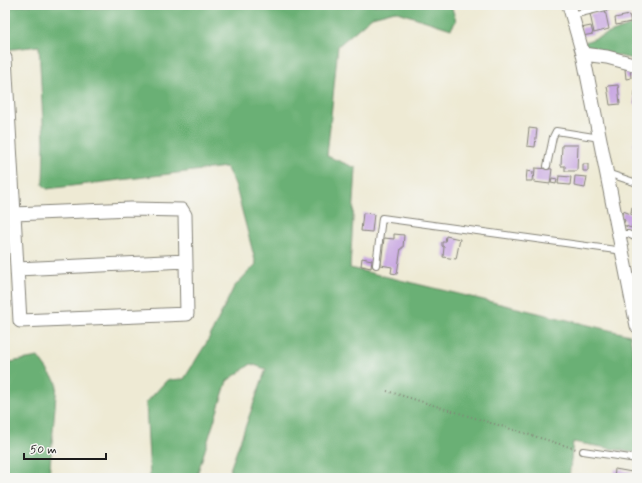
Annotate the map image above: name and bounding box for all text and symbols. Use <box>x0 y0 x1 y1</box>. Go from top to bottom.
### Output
scale bar <box>24 435 106 461</box>
text: 50 m <box>30 442 57 458</box>

